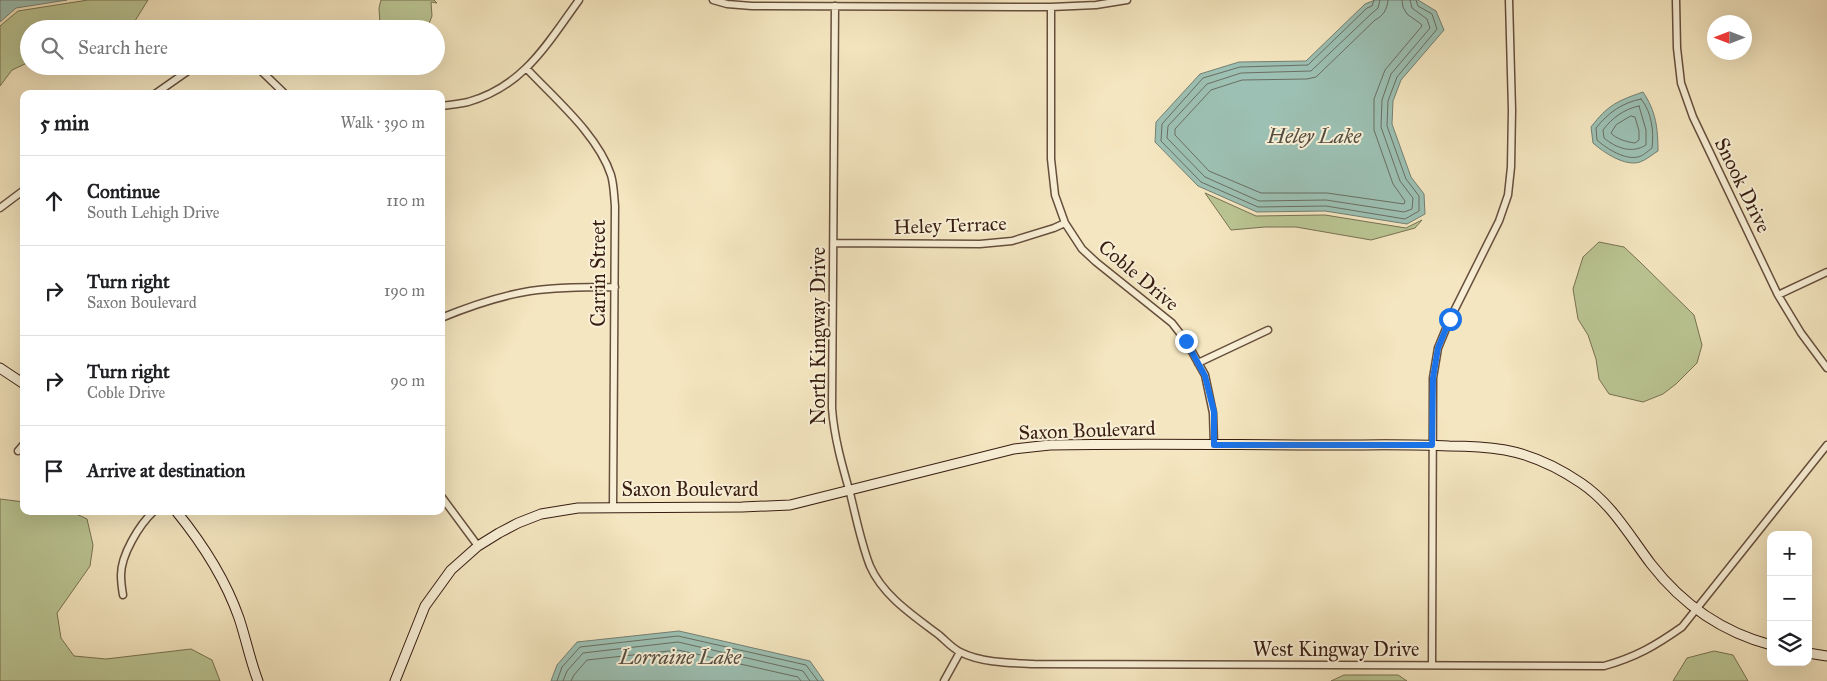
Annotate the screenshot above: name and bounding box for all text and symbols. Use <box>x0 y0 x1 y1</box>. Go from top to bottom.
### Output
north arrow <box>1707 15 1752 60</box>
search box <box>20 20 445 75</box>
icon: search <box>38 34 66 62</box>
text: Search here <box>78 36 168 59</box>
text: 5 min <box>40 110 89 136</box>
text: Walk · 390 m <box>340 113 425 132</box>
water label: Heley Lake <box>1266 123 1362 149</box>
street label: Snook Drive <box>1710 134 1776 236</box>
text: Continue <box>87 180 160 203</box>
icon: ahead <box>40 187 68 215</box>
text: 110 m <box>386 191 425 210</box>
text: South Lehigh Drive <box>87 203 219 222</box>
street label: Heley Terrace <box>893 211 1007 239</box>
street label: Carrin Street <box>586 219 610 327</box>
street label: Coble Drive <box>1094 234 1184 316</box>
street label: North Kingway Drive <box>806 247 831 425</box>
text: Turn right <box>87 270 170 293</box>
icon: right <box>40 277 68 305</box>
text: 190 m <box>384 281 425 300</box>
text: Saxon Boulevard <box>87 293 197 312</box>
route start <box>1439 308 1462 331</box>
route end <box>1175 330 1198 353</box>
text: Turn right <box>87 360 170 383</box>
icon: right <box>40 367 68 395</box>
text: 90 m <box>390 371 425 390</box>
text: Coble Drive <box>87 383 165 402</box>
street label: Saxon Boulevard <box>1018 416 1156 444</box>
icon: arrive <box>40 457 68 485</box>
text: Arrive at destination <box>87 459 245 482</box>
street label: Saxon Boulevard <box>621 477 759 501</box>
map controls <box>1767 531 1812 666</box>
button: + <box>1767 531 1812 576</box>
button: − <box>1767 576 1812 621</box>
button: layers <box>1767 621 1812 666</box>
street label: West Kingway Drive <box>1253 637 1419 662</box>
water label: Lorraine Lake <box>618 644 742 670</box>

